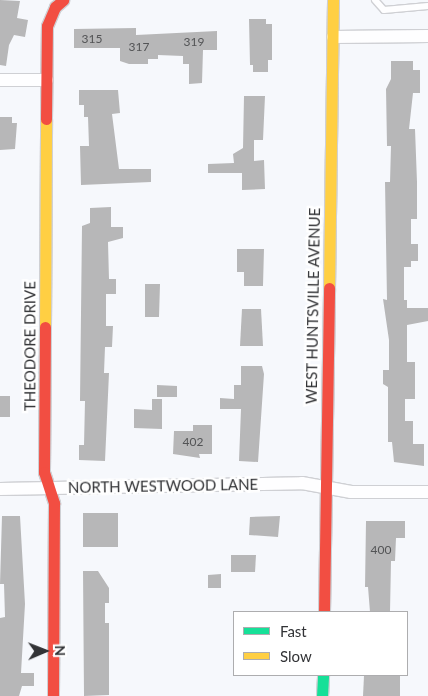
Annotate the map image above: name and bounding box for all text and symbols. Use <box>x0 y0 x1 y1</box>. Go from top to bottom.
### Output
house number: 315 <box>82 32 102 46</box>
house number: 319 <box>184 35 204 49</box>
house number: 317 <box>129 40 149 54</box>
street label: WEST HUNTSVILLE AVENUE <box>302 207 324 405</box>
street label: THEODORE DRIVE <box>21 281 39 411</box>
house number: 402 <box>183 435 203 449</box>
street label: NORTH WESTWOOD LANE <box>68 475 258 497</box>
house number: 400 <box>371 543 391 557</box>
legend <box>233 611 408 676</box>
text: Fast <box>280 622 307 640</box>
north arrow <box>20 626 70 676</box>
text: N <box>52 645 69 656</box>
text: Slow <box>280 647 312 665</box>

